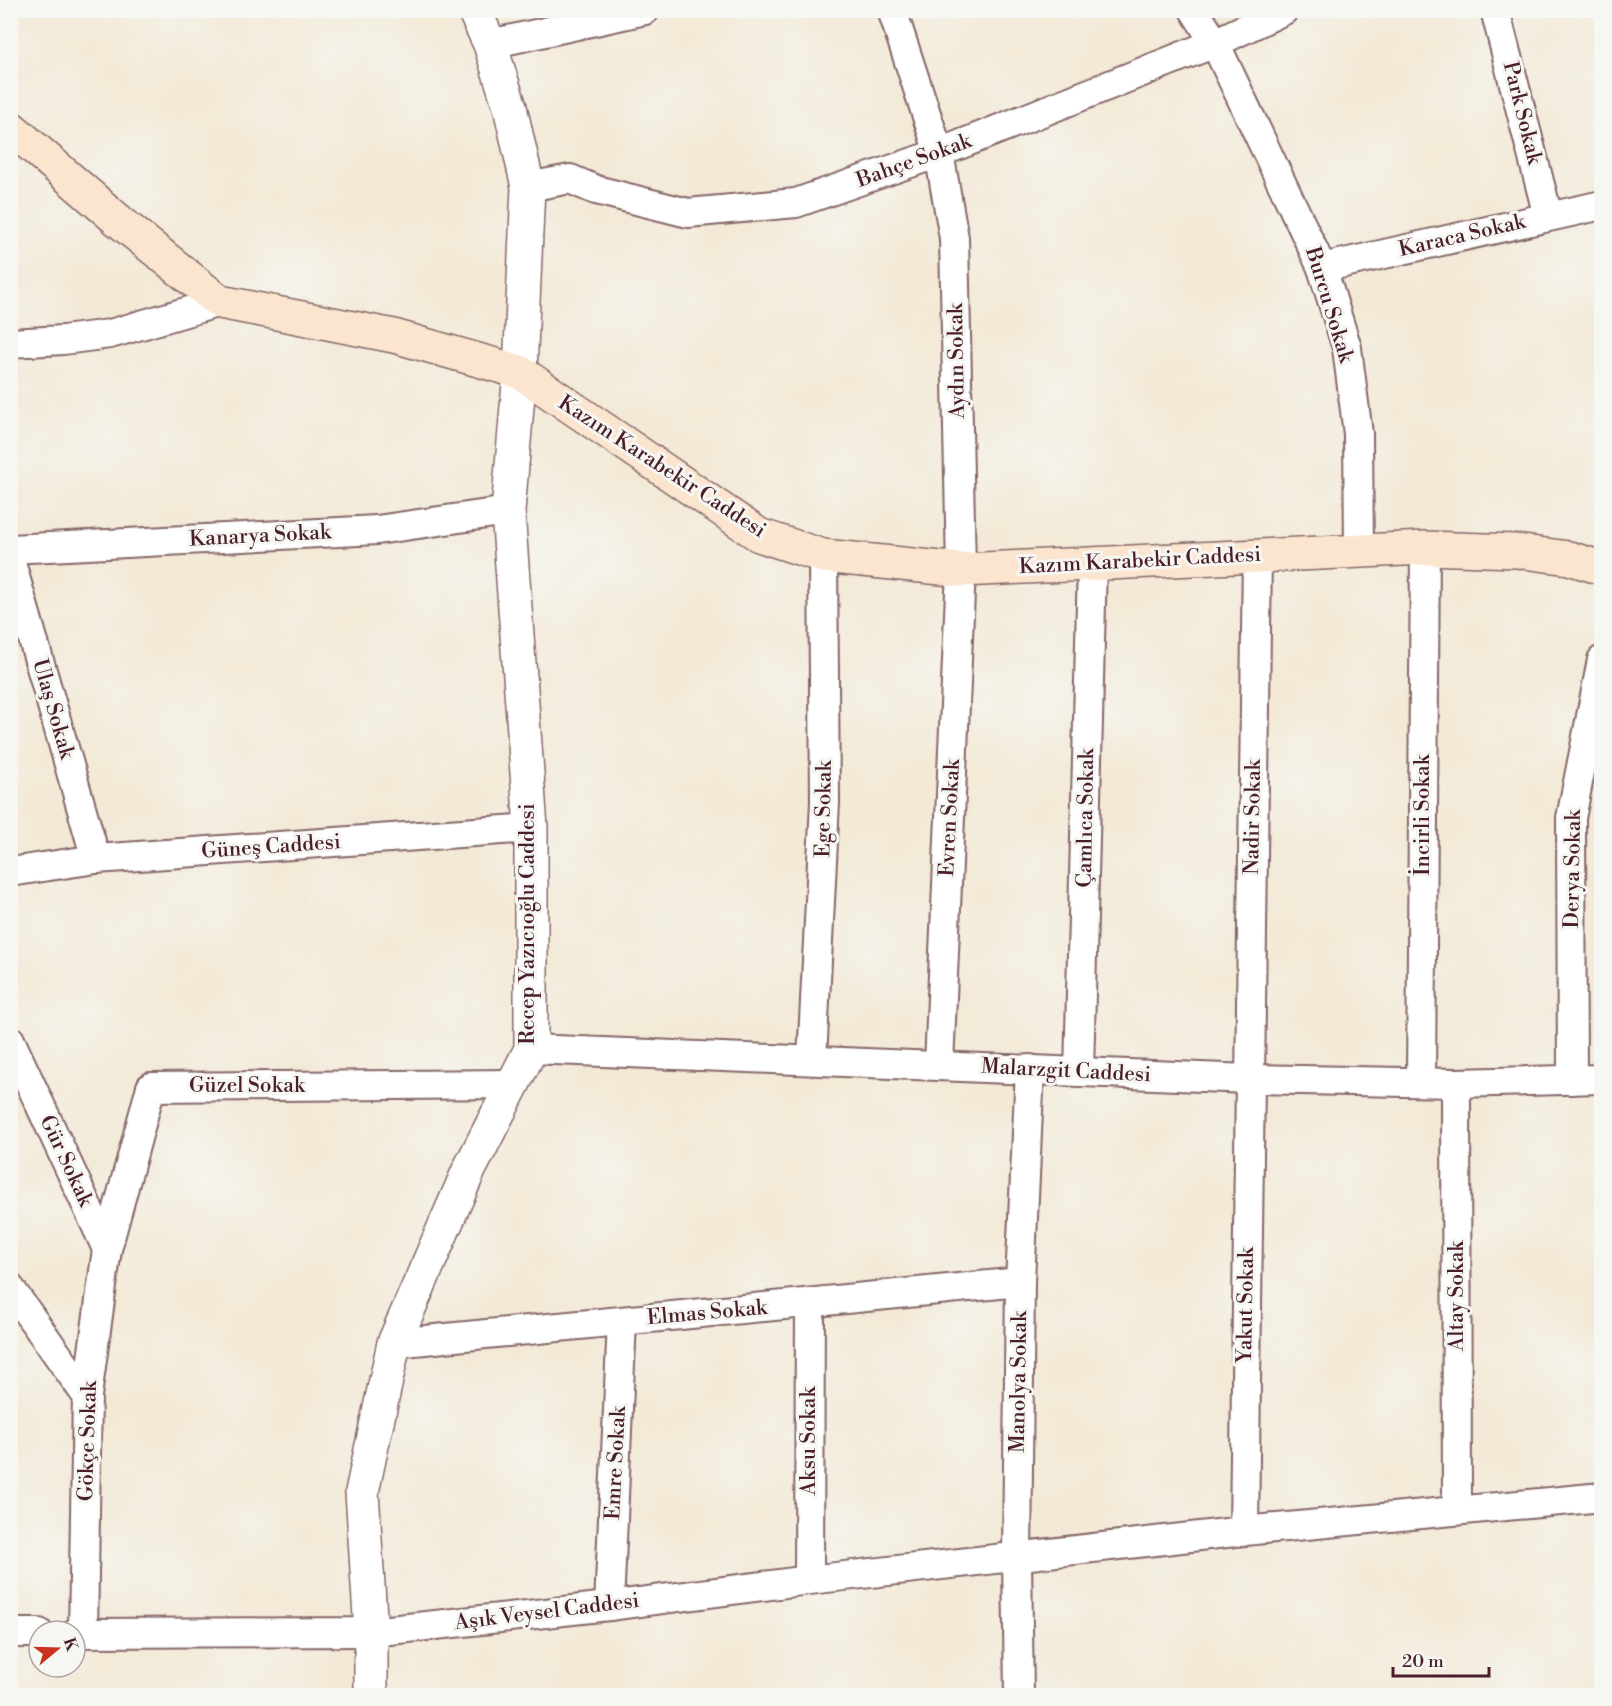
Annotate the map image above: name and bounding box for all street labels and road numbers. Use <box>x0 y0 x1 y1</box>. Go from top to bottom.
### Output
street label: Park Sokak <box>1497 59 1548 168</box>
street label: Bahçe Sokak <box>852 128 976 194</box>
street label: Karaca Sokak <box>1396 209 1529 263</box>
street label: Burcu Sokak <box>1299 243 1359 367</box>
street label: Aydın Sokak <box>943 302 971 420</box>
street label: Kazım Karabekir Caddesi <box>553 390 771 544</box>
street label: Kanarya Sokak <box>188 519 333 553</box>
street label: Kazım Karabekir Caddesi <box>1018 542 1262 580</box>
street label: Ulaş Sokak <box>26 656 80 763</box>
street label: Çamlıca Sokak <box>1072 747 1100 888</box>
street label: İncirli Sokak <box>1408 753 1436 876</box>
street label: Evren Sokak <box>934 758 966 877</box>
street label: Nadir Sokak <box>1239 758 1267 875</box>
street label: Ege Sokak <box>810 759 838 858</box>
street label: Recep Yazıcıoğlu Caddesi <box>515 803 541 1045</box>
street label: Derya Sokak <box>1559 808 1587 929</box>
street label: Güneş Caddesi <box>200 829 342 865</box>
street label: Malarzgit Caddesi <box>980 1054 1152 1088</box>
street label: Güzel Sokak <box>189 1073 306 1099</box>
street label: Gür Sokak <box>34 1111 99 1212</box>
street label: Altay Sokak <box>1444 1240 1470 1352</box>
street label: Yakut Sokak <box>1232 1246 1260 1364</box>
street label: Elmas Sokak <box>646 1295 769 1331</box>
street label: Manolya Sokak <box>1005 1310 1033 1453</box>
street label: Gökçe Sokak <box>73 1379 103 1502</box>
street label: Aksu Sokak <box>796 1386 822 1496</box>
street label: Emre Sokak <box>600 1404 632 1521</box>
street label: Aşık Veysel Caddesi <box>452 1588 641 1636</box>

